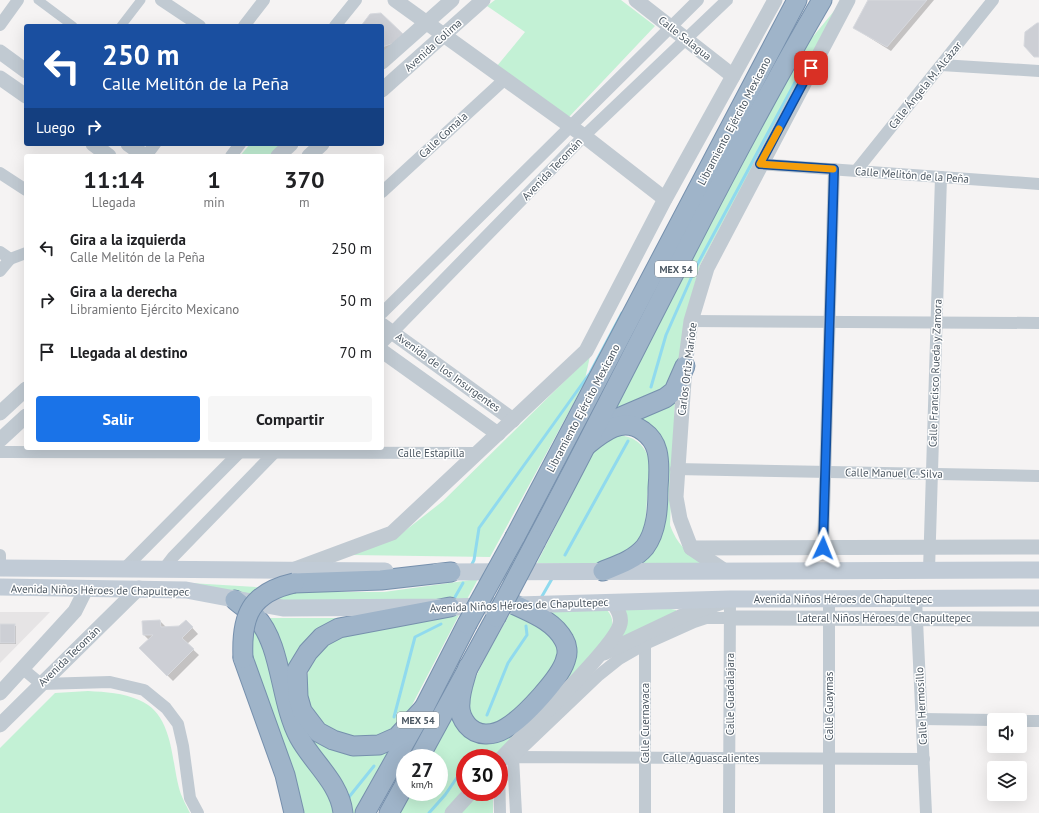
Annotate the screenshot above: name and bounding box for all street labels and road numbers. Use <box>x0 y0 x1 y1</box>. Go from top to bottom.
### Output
street label: Calle Salagua <box>656 13 714 63</box>
street label: Avenida Colima <box>401 16 465 74</box>
street label: Calle Ángela M. Alcázar <box>885 38 965 132</box>
street label: Libramiento Ejército Mexicano <box>694 54 774 187</box>
street label: Calle Comala <box>416 109 470 161</box>
street label: Avenida Tecomán <box>519 135 585 203</box>
street label: Calle Melitón de la Peña <box>855 164 969 186</box>
road number: MEX 54 <box>655 261 697 277</box>
street label: Calle Francisco Rueda y Zamora <box>925 299 945 447</box>
street label: Carlos Ortiz Mariote <box>674 321 700 416</box>
street label: Avenida de los Insurgentes <box>393 329 503 415</box>
street label: Libramiento Ejército Mexicano <box>543 341 623 474</box>
street label: Calle Estapilla <box>398 446 465 460</box>
street label: Calle Manuel C. Silva <box>845 465 943 481</box>
street label: Avenida Niños Héroes de Chapultepec <box>11 581 189 599</box>
street label: Avenida Niños Héroes de Chapultepec <box>754 592 932 606</box>
street label: Avenida Niños Héroes de Chapultepec <box>430 595 609 615</box>
street label: Lateral Niños Héroes de Chapultepec <box>797 611 971 625</box>
street label: Avenida Tecomán <box>35 623 103 689</box>
street label: Calle Guadalajara <box>723 653 737 735</box>
street label: Calle Hermosillo <box>912 667 930 745</box>
street label: Calle Guaymas <box>822 671 836 740</box>
street label: Calle Cuernavaca <box>638 683 652 763</box>
road number: MEX 54 <box>397 712 439 728</box>
street label: Calle Aguascalientes <box>663 751 760 765</box>

